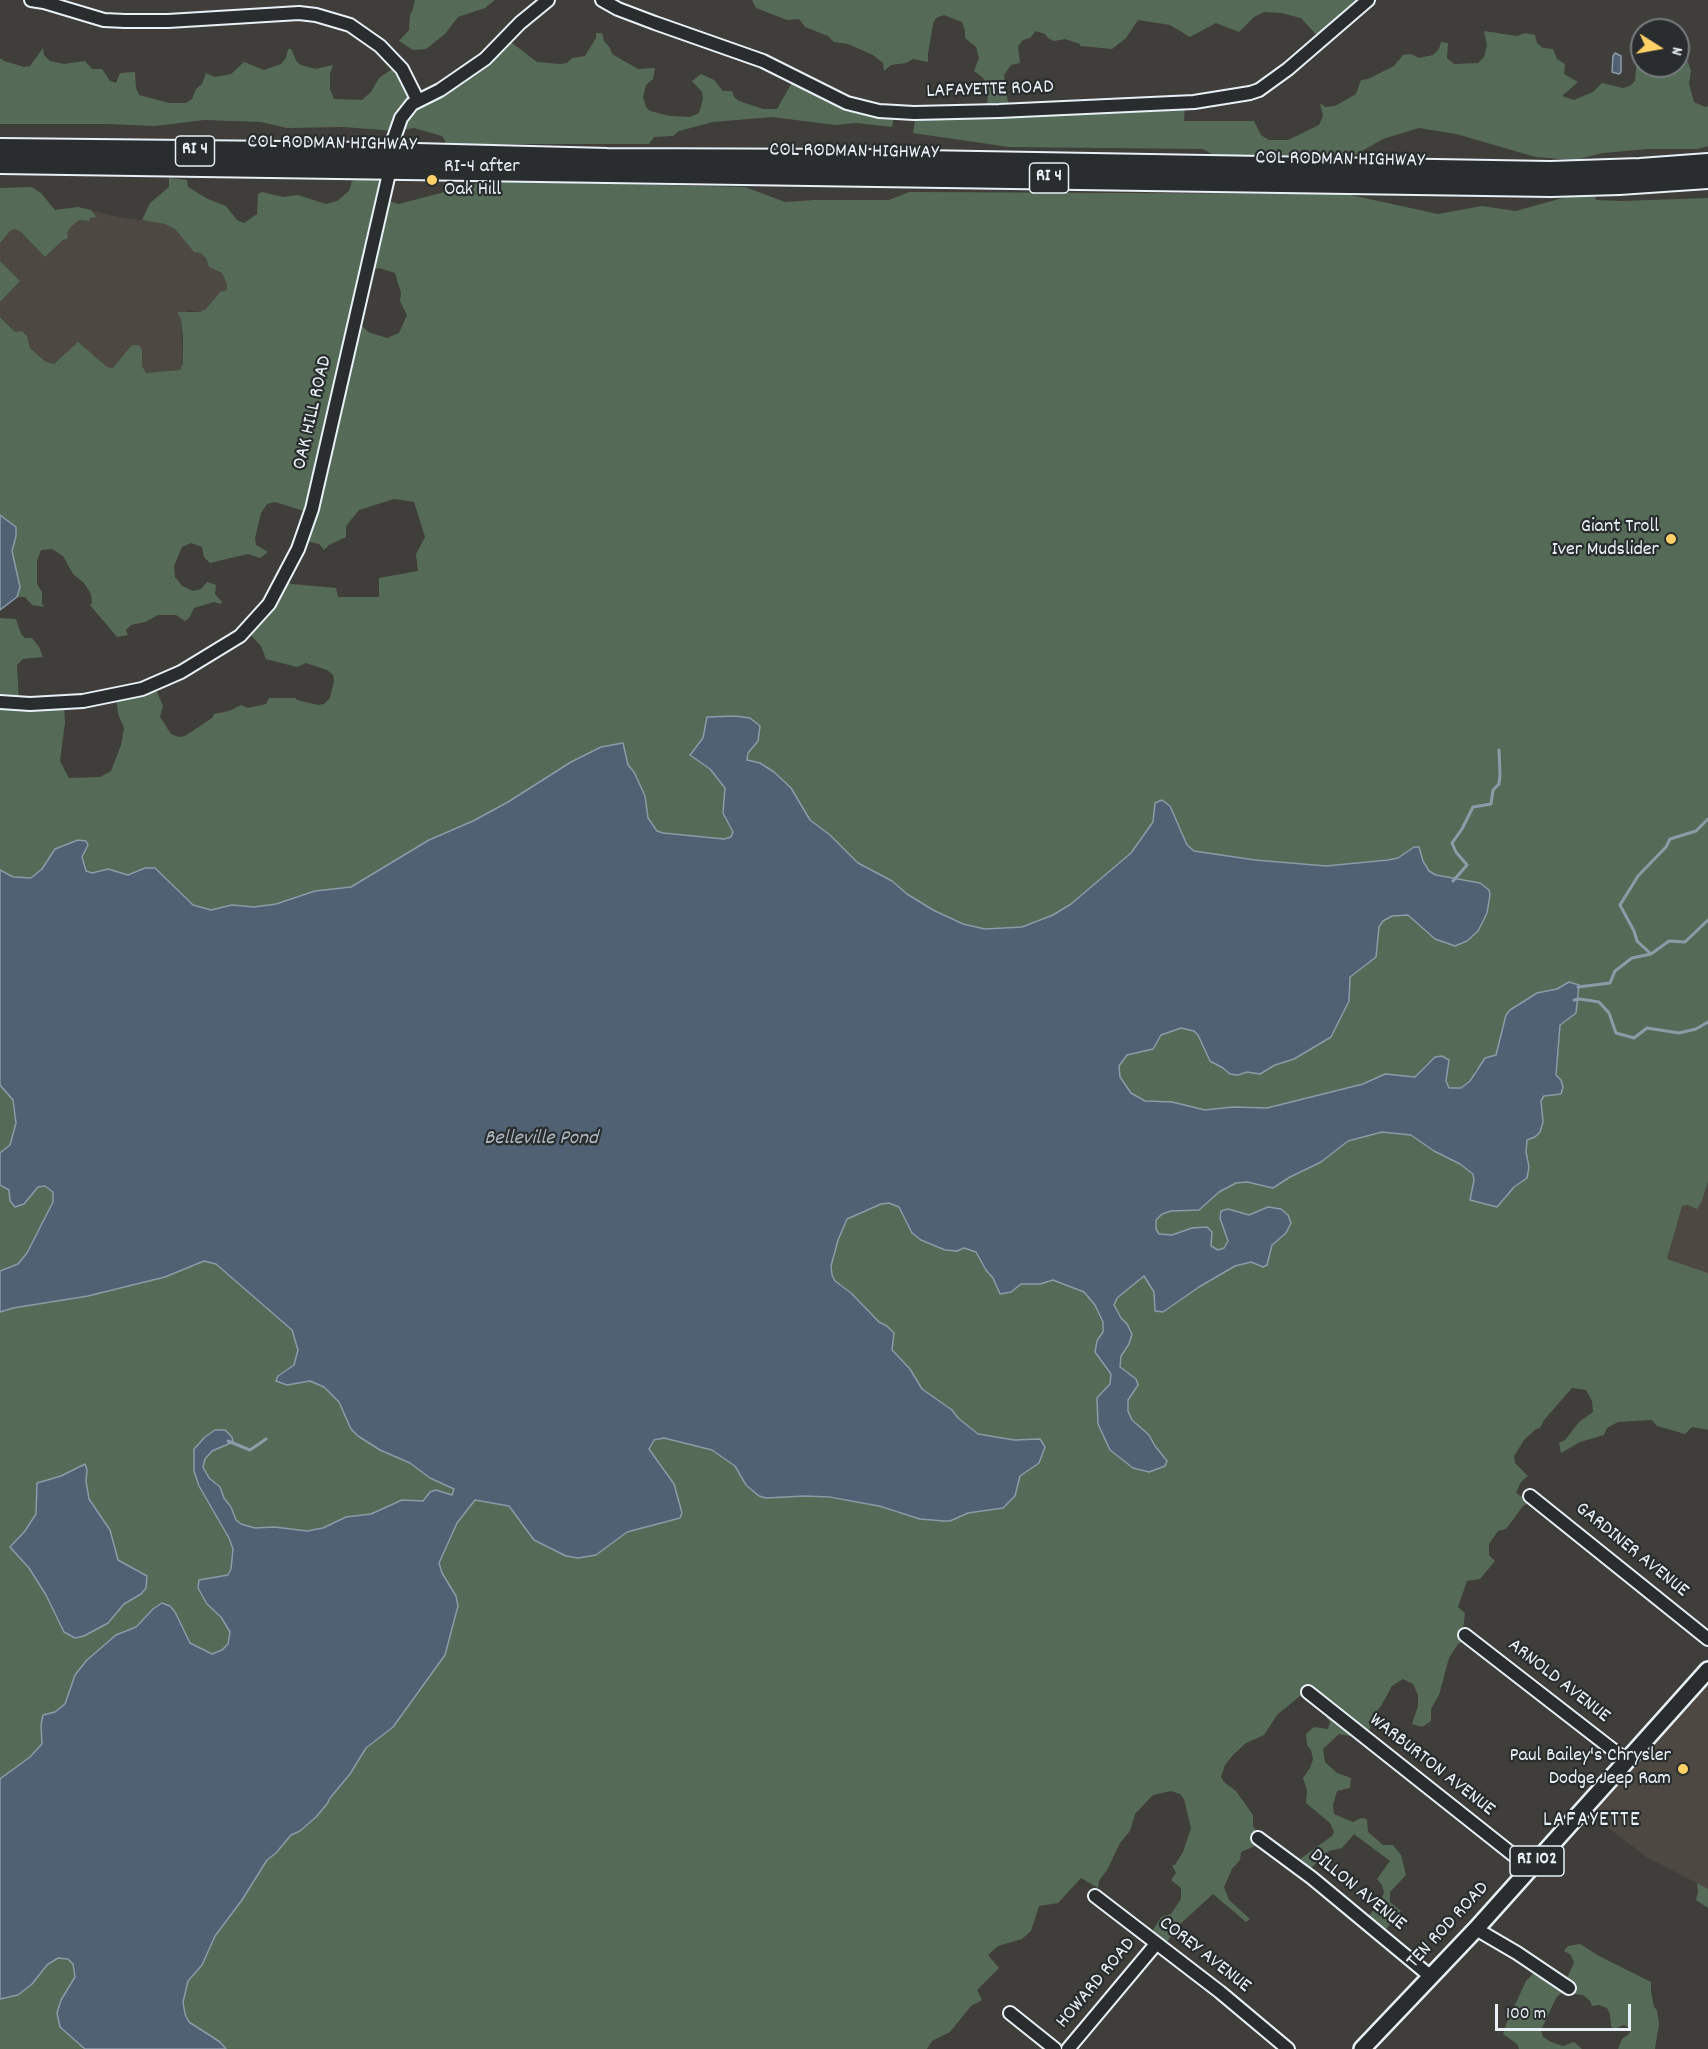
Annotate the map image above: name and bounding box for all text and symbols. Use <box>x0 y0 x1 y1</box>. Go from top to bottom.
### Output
north arrow <box>1630 18 1690 78</box>
text: N <box>1664 45 1688 57</box>
street label: LAFAYETTE ROAD <box>926 77 1054 105</box>
street label: COL RODMAN HIGHWAY <box>247 132 417 158</box>
road number: RI 4 <box>176 136 214 166</box>
street label: COL RODMAN HIGHWAY <box>769 140 939 166</box>
street label: COL RODMAN HIGHWAY <box>1255 148 1425 174</box>
place label: RI-4 after Oak Hill <box>444 156 520 203</box>
road number: RI 4 <box>1030 163 1068 193</box>
marker: RI-4 after Oak Hill <box>425 173 439 187</box>
street label: OAK HILL ROAD <box>289 354 339 472</box>
place label: Giant Troll Iver Mudslider <box>1552 516 1659 563</box>
marker: Giant Troll Iver Mudslider <box>1664 532 1678 546</box>
water label: Belleville Pond <box>484 1127 598 1153</box>
street label: GARDINER AVENUE <box>1570 1498 1692 1604</box>
street label: ARNOLD AVENUE <box>1502 1635 1614 1729</box>
street label: WARBURTON AVENUE <box>1363 1709 1499 1823</box>
place label: Paul Bailey's Chrysler Dodge Jeep Ram <box>1510 1745 1671 1792</box>
marker: Paul Bailey's Chrysler Dodge Jeep Ram <box>1676 1762 1690 1776</box>
district label: LAFAYETTE <box>1543 1809 1641 1835</box>
street label: DILLON AVENUE <box>1304 1845 1410 1937</box>
road number: RI 102 <box>1510 1846 1564 1876</box>
street label: TEN ROD ROAD <box>1403 1878 1495 1974</box>
street label: COREY AVENUE <box>1153 1913 1255 1999</box>
street label: HOWARD ROAD <box>1052 1934 1142 2034</box>
scale bar <box>1498 1992 1634 2030</box>
text: 100 m <box>1506 2002 1546 2027</box>

